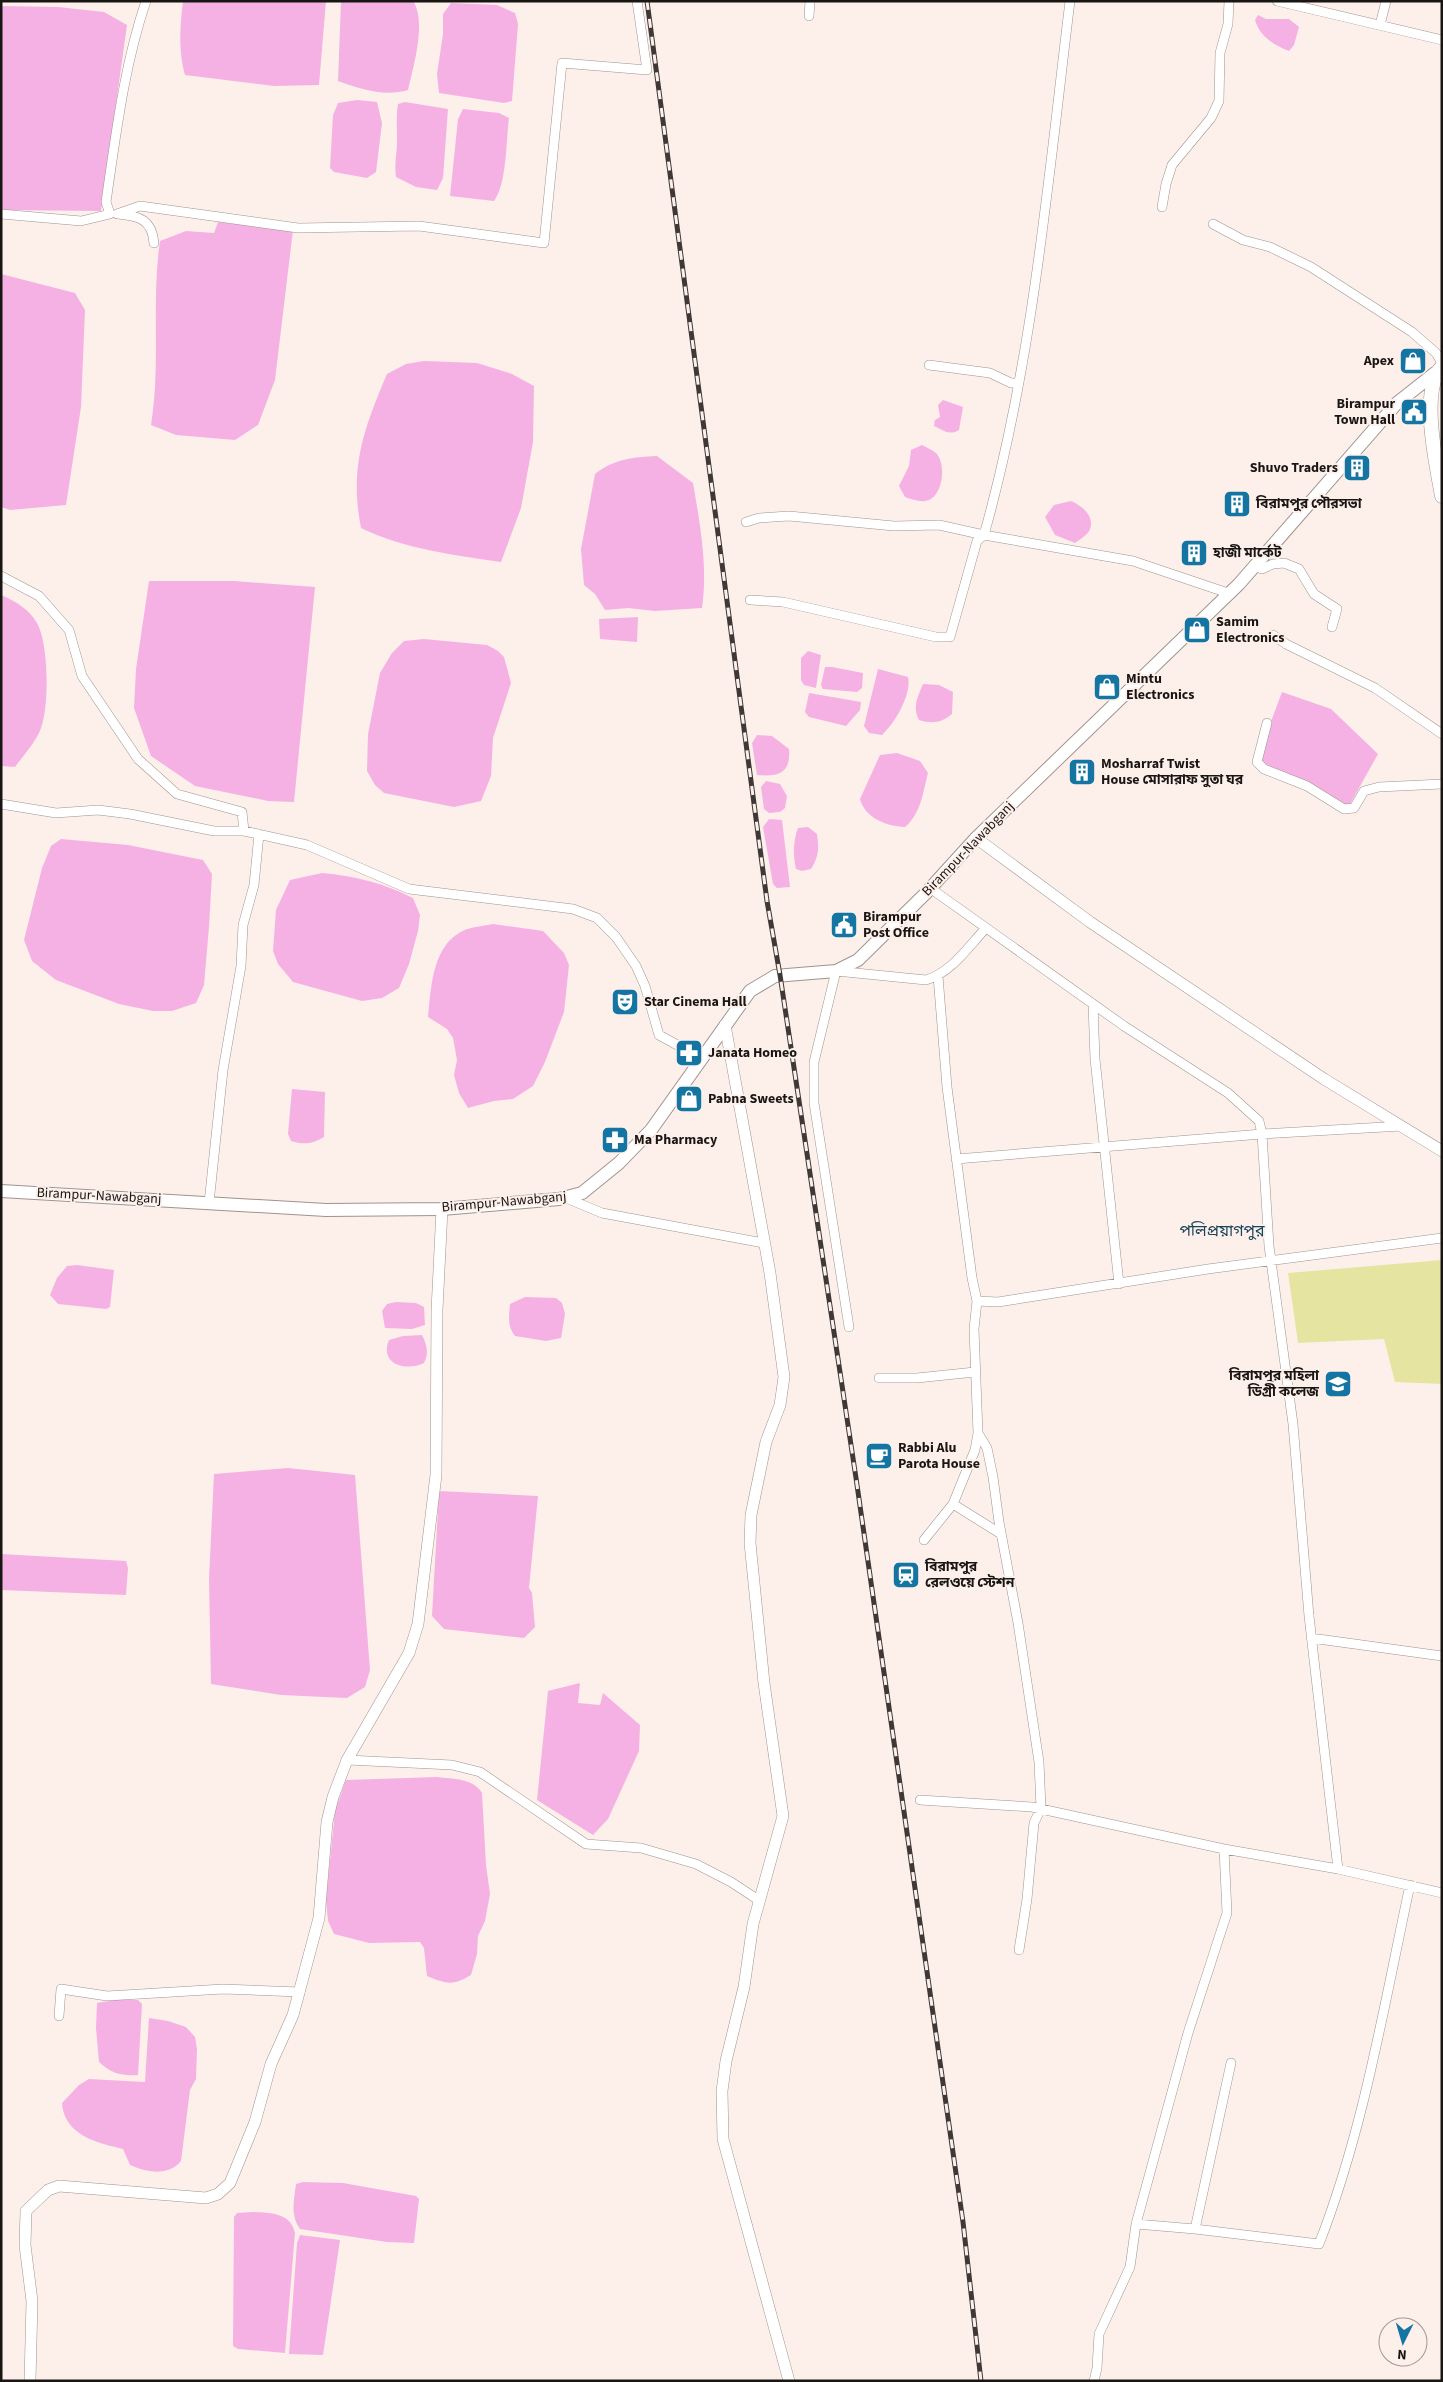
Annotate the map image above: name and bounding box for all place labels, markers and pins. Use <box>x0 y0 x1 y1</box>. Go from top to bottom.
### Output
shop icon: Apex <box>1398 346 1428 376</box>
place label: Apex <box>1363 351 1394 371</box>
place label: Birampur Town Hall <box>1334 394 1395 430</box>
public building icon: Birampur Town Hall <box>1399 397 1429 427</box>
building icon: Shuvo Traders <box>1342 453 1372 483</box>
place label: Shuvo Traders <box>1250 458 1338 478</box>
building icon: বিরামপুর পৌরসভা <box>1222 489 1252 519</box>
place label: বিরামপুর পৌরসভা <box>1255 494 1363 514</box>
building icon: হাজী মার্কেট <box>1179 538 1209 568</box>
place label: হাজী মার্কেট <box>1212 543 1282 563</box>
place label: Samim Electronics <box>1216 612 1285 648</box>
shop icon: Samim Electronics <box>1182 615 1212 645</box>
place label: Mintu Electronics <box>1126 669 1195 705</box>
shop icon: Mintu Electronics <box>1092 672 1122 702</box>
place label: Mosharraf Twist House মোসারাফ সুতা ঘর <box>1101 754 1244 790</box>
building icon: Mosharraf Twist House মোসারাফ সুতা ঘর <box>1067 757 1097 787</box>
place label: Birampur Post Office <box>863 907 929 943</box>
public building icon: Birampur Post Office <box>829 910 859 940</box>
theatre icon: Star Cinema Hall <box>610 987 640 1017</box>
place label: Star Cinema Hall <box>644 992 747 1012</box>
pharmacy icon: Janata Homeo <box>674 1038 704 1068</box>
place label: Janata Homeo <box>708 1043 797 1063</box>
shop icon: Pabna Sweets <box>674 1084 704 1114</box>
place label: Pabna Sweets <box>708 1089 794 1109</box>
pharmacy icon: Ma Pharmacy <box>600 1125 630 1155</box>
place label: Ma Pharmacy <box>634 1130 718 1150</box>
place label: বিরামপুর মহিলা ডিগ্রী কলেজ <box>1228 1366 1320 1402</box>
school or university icon: বিরামপুর মহিলা ডিগ্রী কলেজ <box>1323 1369 1353 1399</box>
place label: Rabbi Alu Parota House <box>898 1438 980 1474</box>
cafe icon: Rabbi Alu Parota House <box>864 1441 894 1471</box>
place label: বিরামপুর রেলওয়ে স্টেশন <box>924 1557 1015 1593</box>
station icon: বিরামপুর রেলওয়ে স্টেশন <box>891 1560 921 1590</box>

